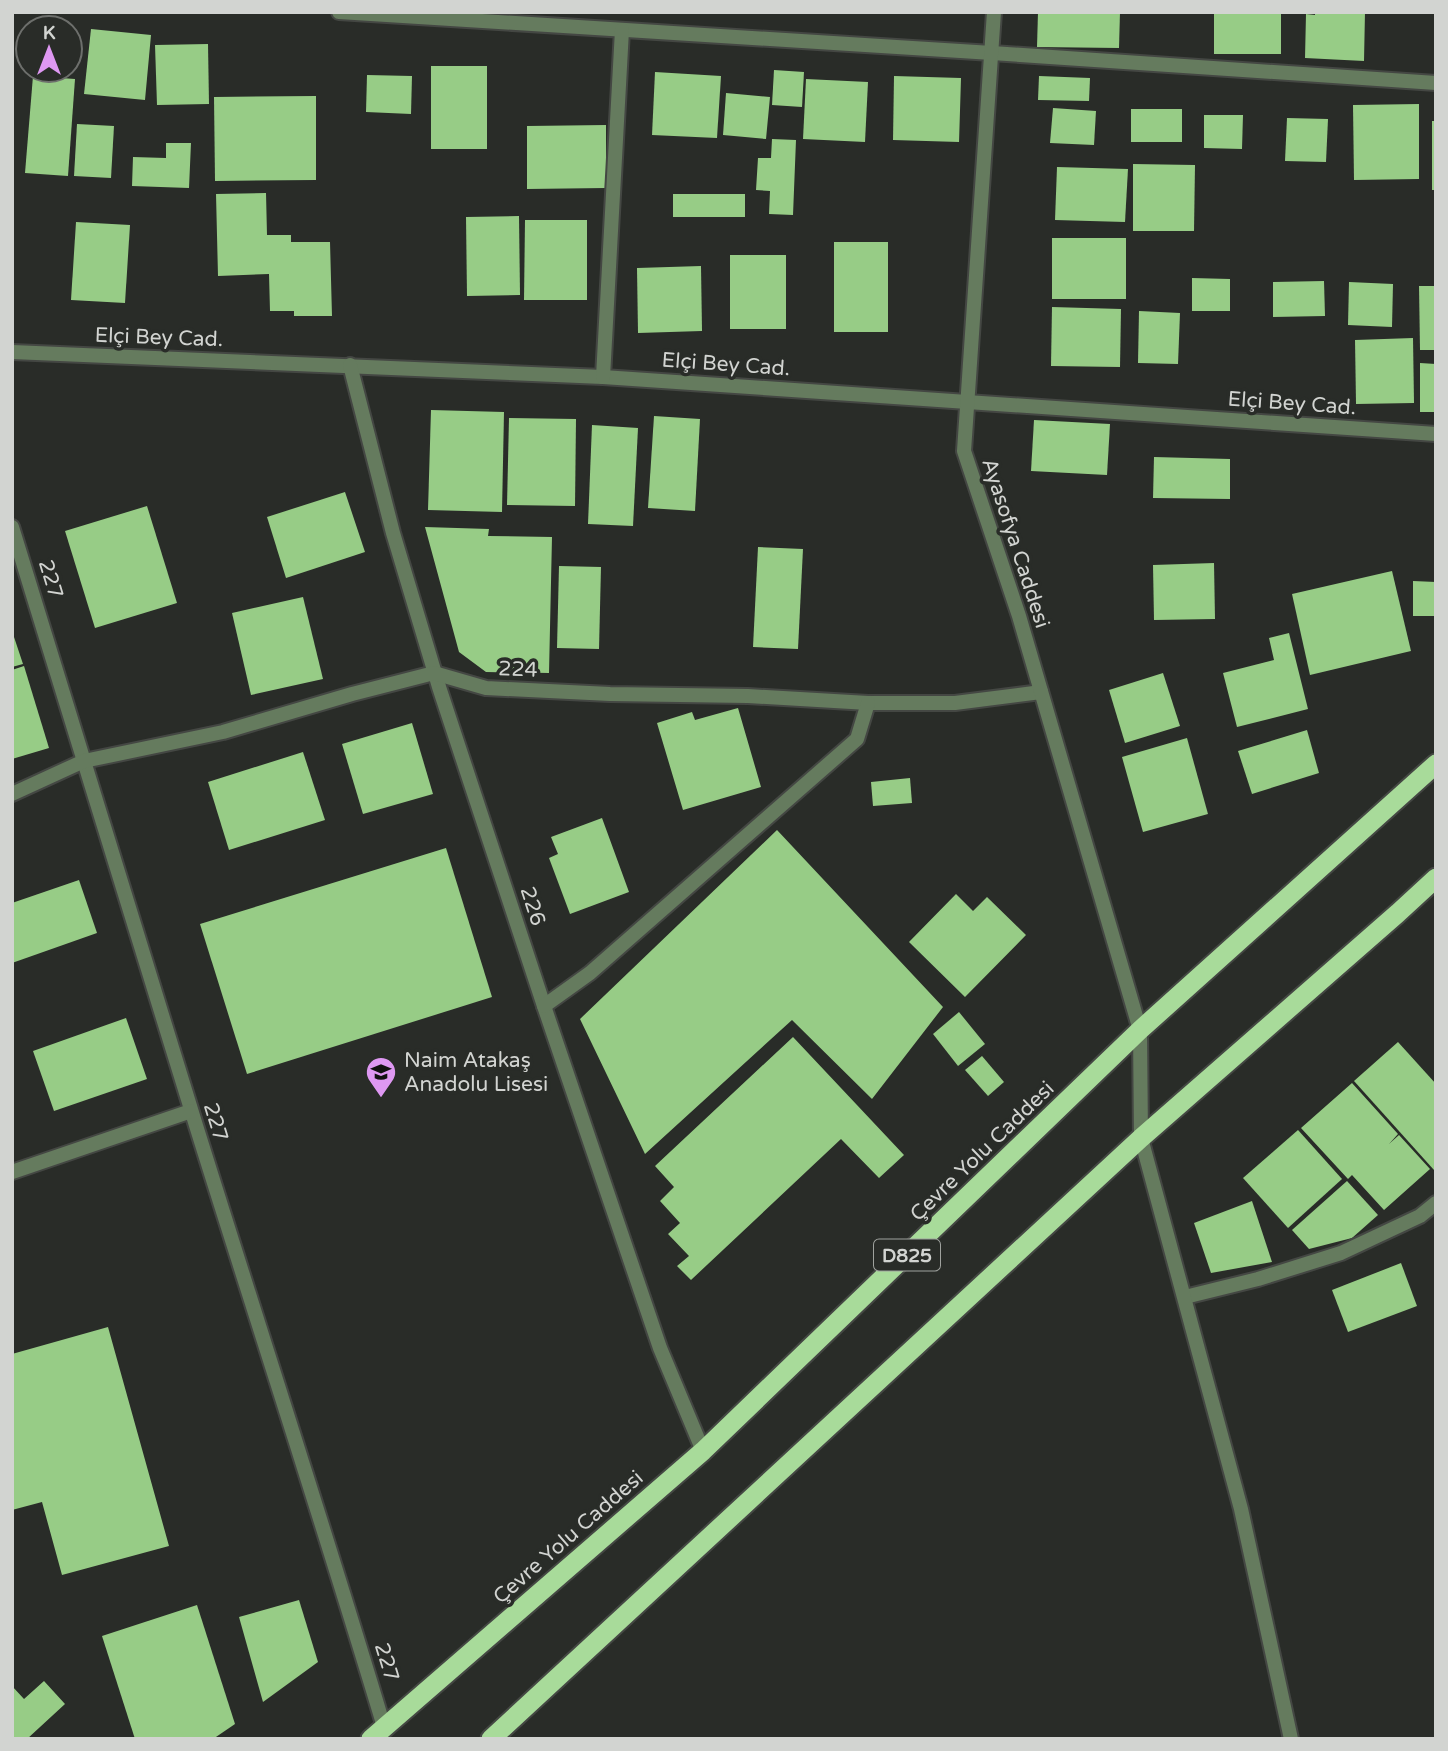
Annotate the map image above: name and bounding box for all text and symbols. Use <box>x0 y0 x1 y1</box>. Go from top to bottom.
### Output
north arrow <box>14 14 84 84</box>
text: K <box>43 22 56 44</box>
street label: Elçi Bey Cad. <box>94 323 224 352</box>
street label: Elçi Bey Cad. <box>661 348 791 381</box>
street label: Elçi Bey Cad. <box>1227 387 1357 420</box>
street label: Ayasofya Caddesi <box>976 455 1055 631</box>
street label: 227 <box>33 557 68 602</box>
street label: 224 <box>498 656 538 683</box>
street label: 226 <box>515 883 551 929</box>
place label: Naim Atakaş Anadolu Lisesi <box>404 1048 548 1097</box>
school or university icon: Naim Atakaş Anadolu Lisesi <box>364 1055 398 1099</box>
street label: Çevre Yolu Caddesi <box>905 1076 1060 1226</box>
street label: 227 <box>198 1100 233 1145</box>
road number: D825 <box>874 1240 940 1270</box>
street label: Çevre Yolu Caddesi <box>488 1465 648 1609</box>
street label: 227 <box>369 1640 404 1685</box>

